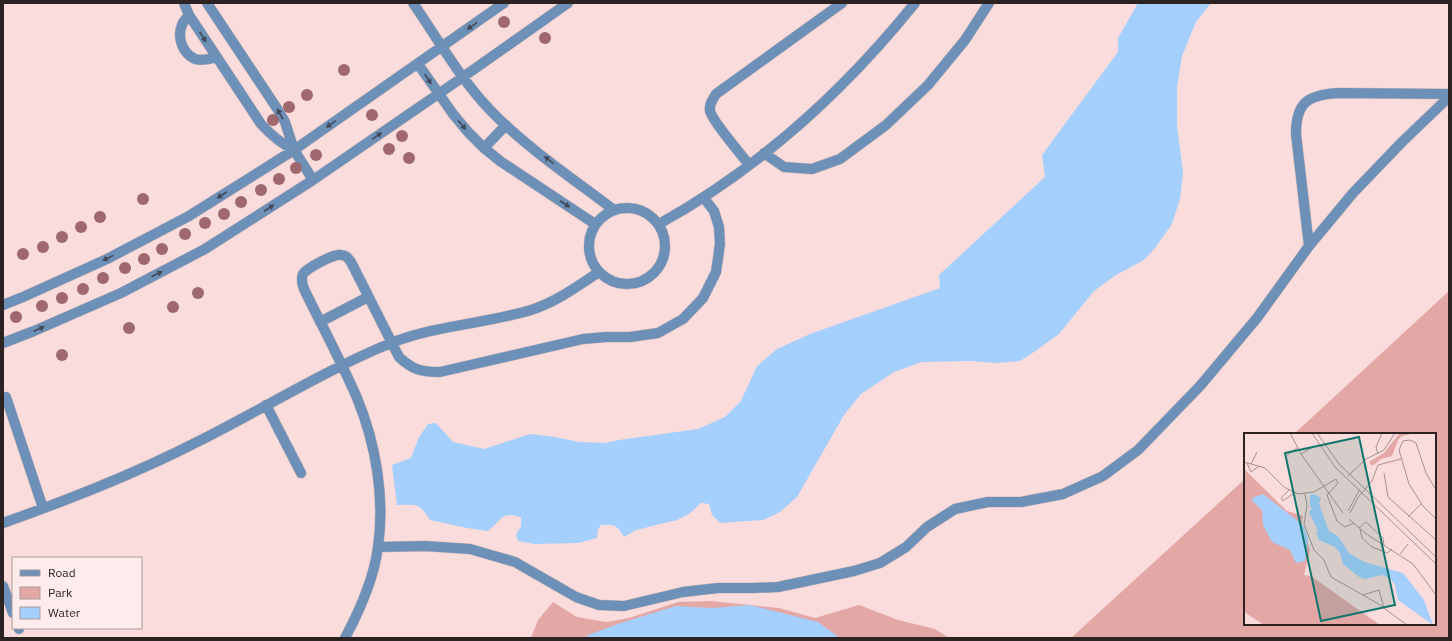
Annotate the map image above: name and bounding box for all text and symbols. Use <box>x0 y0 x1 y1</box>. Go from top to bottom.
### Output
one-way arrow <box>467 22 477 30</box>
one-way arrow <box>200 31 207 42</box>
one-way arrow <box>424 74 432 85</box>
one-way arrow <box>277 108 284 120</box>
one-way arrow <box>326 120 337 128</box>
one-way arrow <box>458 120 467 131</box>
one-way arrow <box>372 132 383 140</box>
one-way arrow <box>544 156 555 165</box>
one-way arrow <box>217 191 227 199</box>
one-way arrow <box>560 200 570 208</box>
one-way arrow <box>264 204 274 212</box>
one-way arrow <box>103 254 114 261</box>
one-way arrow <box>151 271 163 277</box>
one-way arrow <box>34 325 46 331</box>
inset map <box>1244 433 1436 625</box>
legend <box>12 557 142 629</box>
text: Road <box>48 565 76 580</box>
text: Park <box>48 585 73 600</box>
text: Water <box>48 605 81 620</box>

